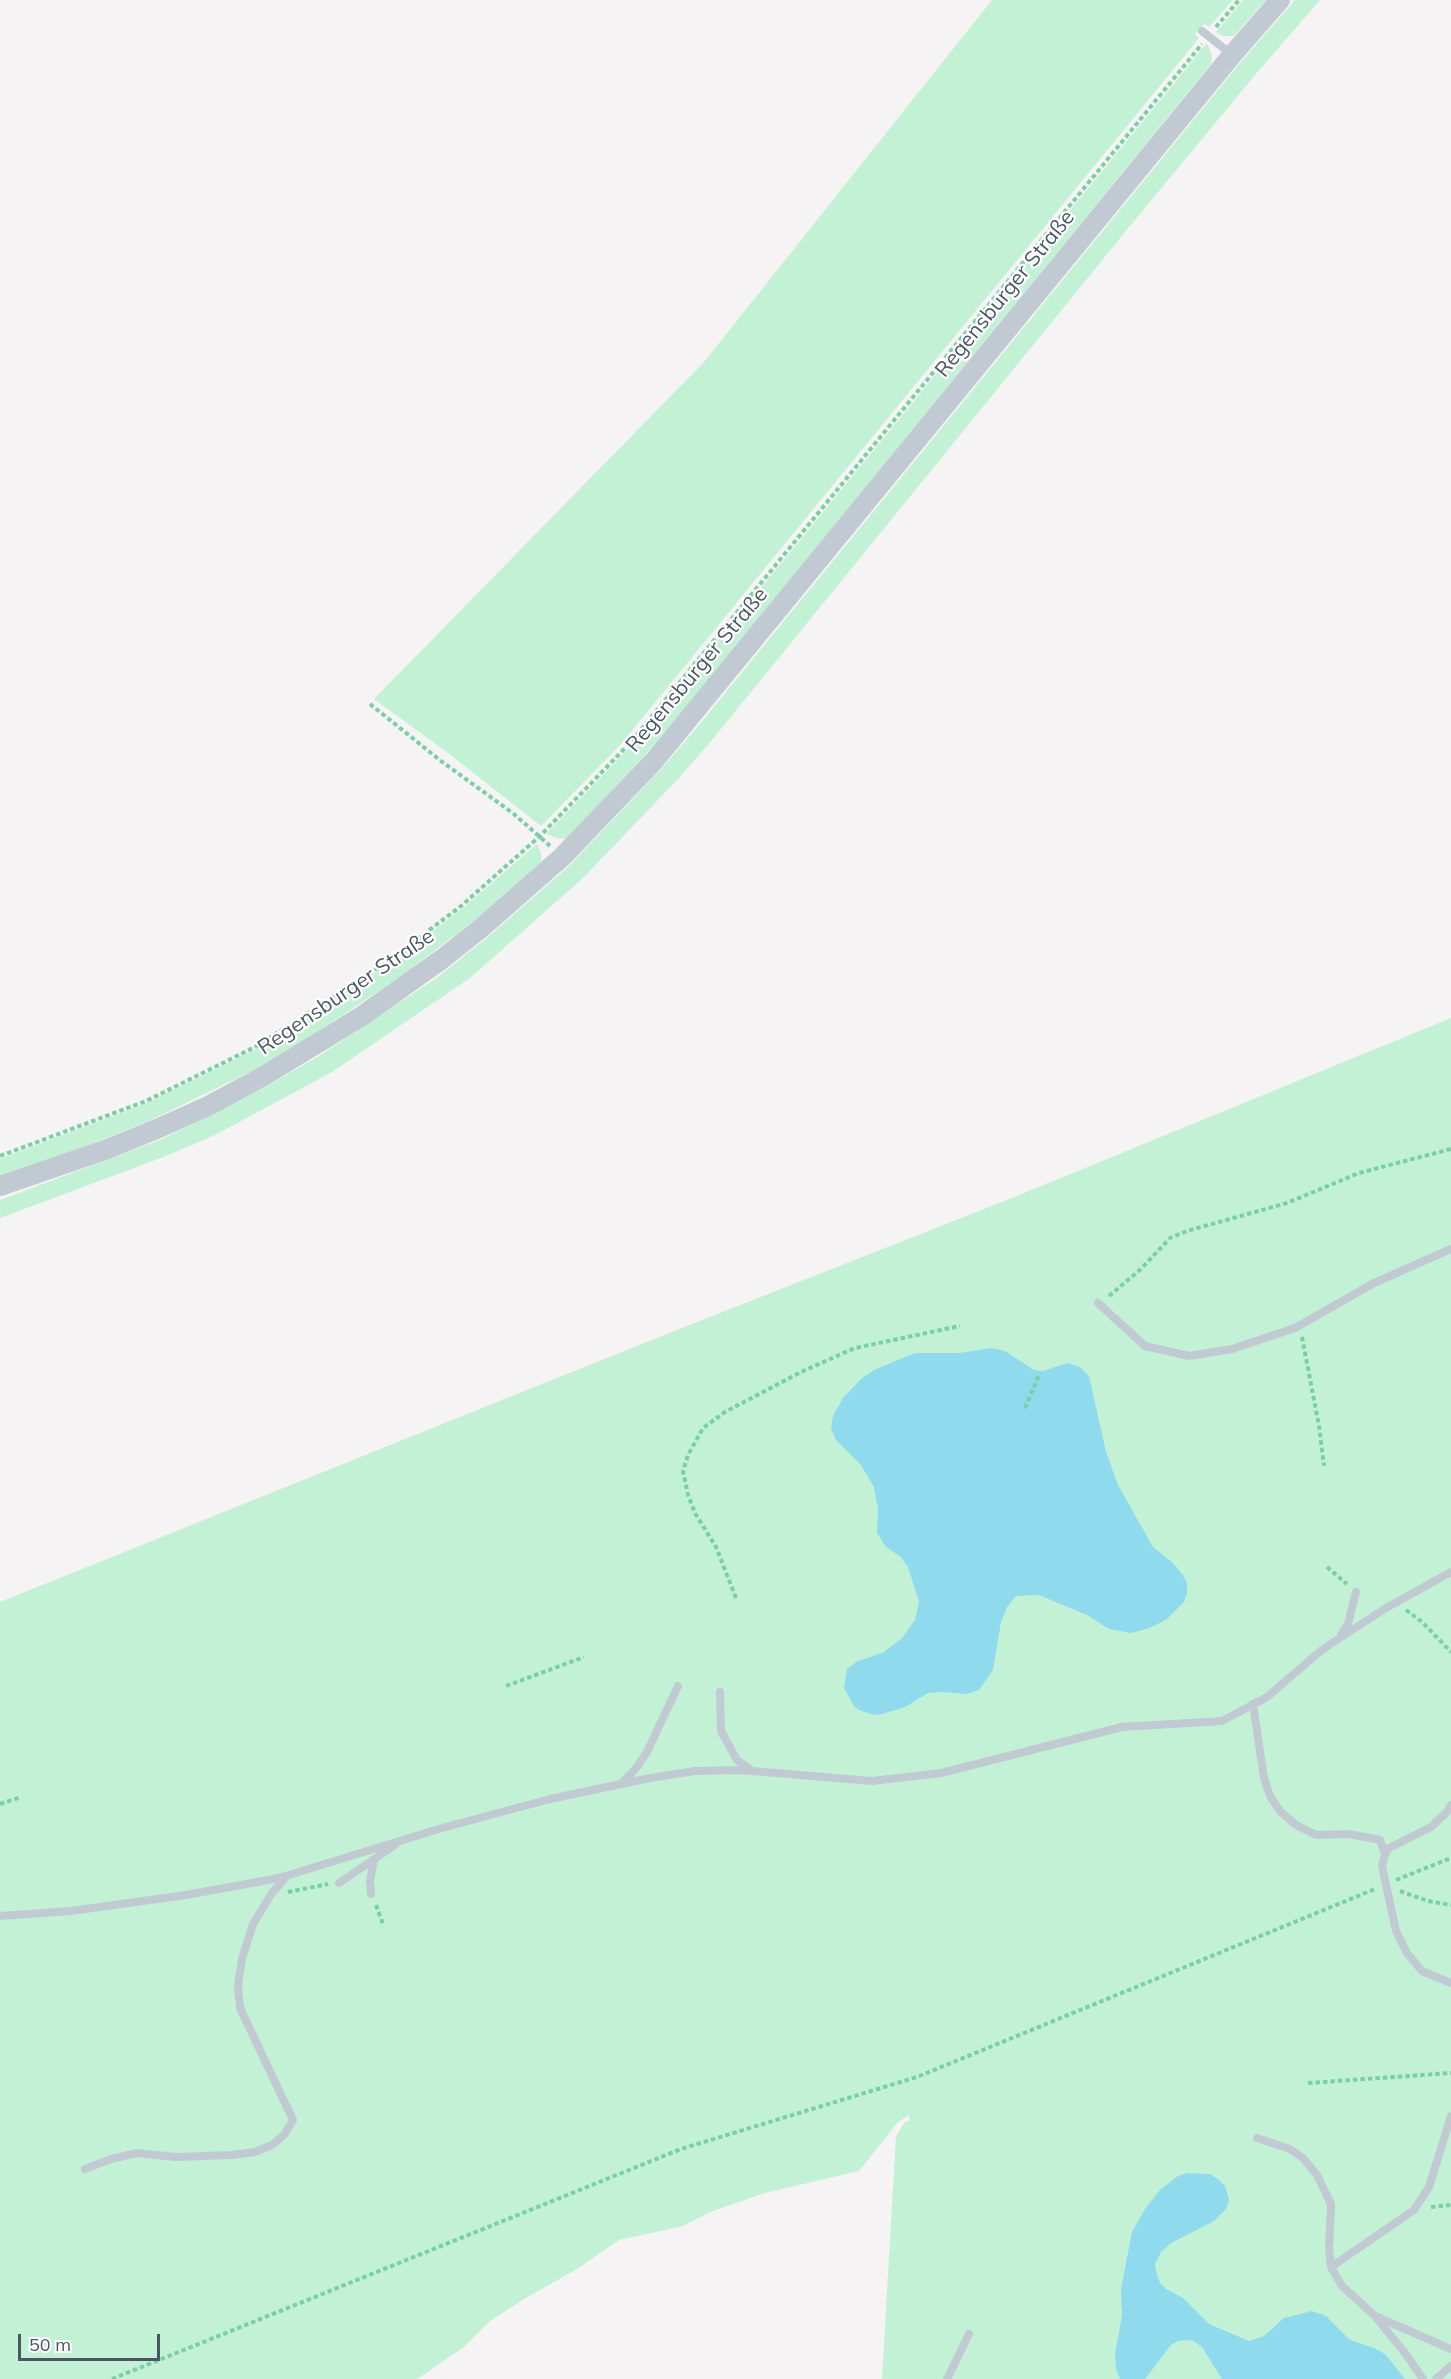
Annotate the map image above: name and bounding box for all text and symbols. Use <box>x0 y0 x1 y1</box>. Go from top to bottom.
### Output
street label: Regensburger Straße <box>930 206 1080 382</box>
street label: Regensburger Straße <box>621 583 773 757</box>
street label: Regensburger Straße <box>253 924 439 1060</box>
scale bar <box>21 2322 164 2360</box>
text: 50 m <box>29 2333 71 2356</box>

